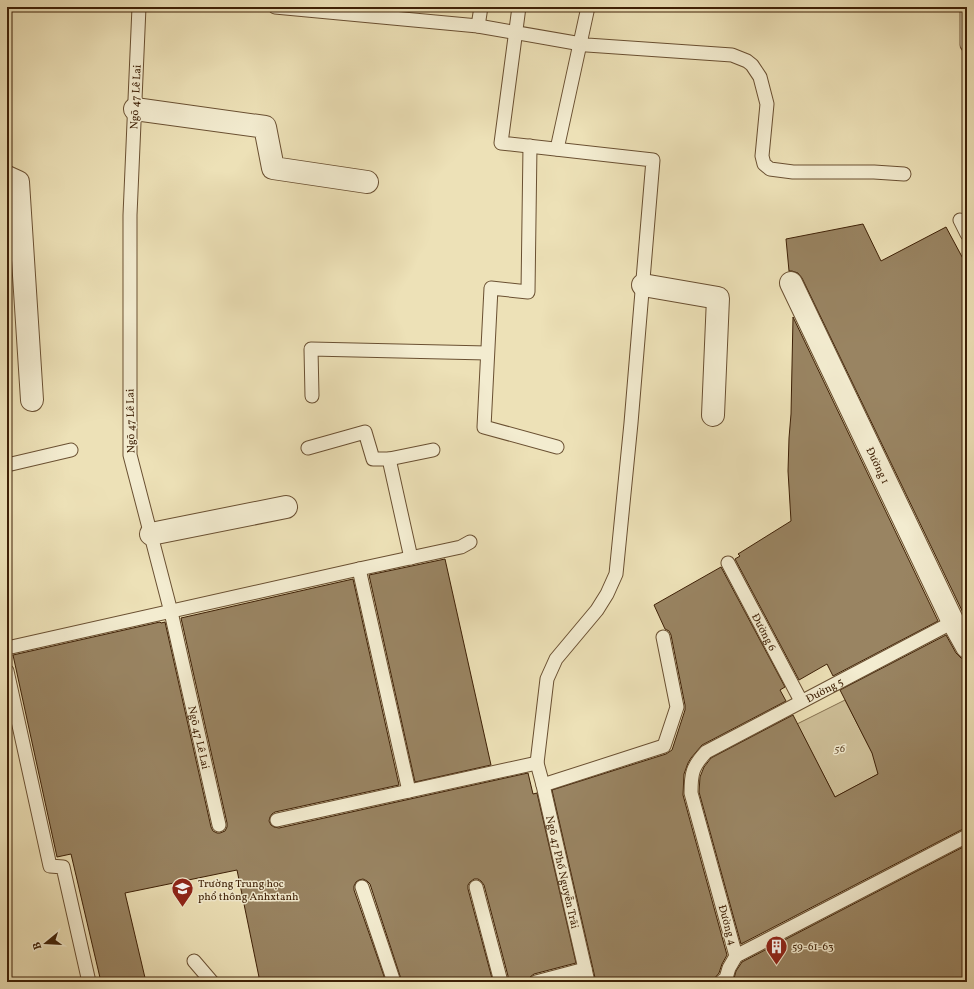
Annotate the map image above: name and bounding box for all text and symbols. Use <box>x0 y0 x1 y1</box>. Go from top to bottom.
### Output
street label: Ngõ 47 Lê Lai <box>127 64 146 130</box>
street label: Ngõ 47 Lê Lai <box>123 389 140 453</box>
street label: Đường 1 <box>861 445 892 487</box>
street label: Đường 6 <box>747 611 779 654</box>
street label: Đường 5 <box>804 675 846 707</box>
street label: Ngõ 47 Lê Lai <box>183 705 212 771</box>
park label: 56 <box>833 742 846 757</box>
street label: Ngõ 47 Phố Nguyễn Trãi <box>541 814 582 930</box>
school or university icon: Trường Trung học phổ thông Anhxtanh <box>169 876 195 909</box>
place label: Trường Trung học phổ thông Anhxtanh <box>198 877 299 905</box>
street label: Đường 4 <box>714 903 740 948</box>
north arrow <box>26 923 66 963</box>
building icon: 59-61-63 <box>764 933 790 966</box>
text: B <box>30 940 46 951</box>
place label: 59-61-63 <box>792 940 834 955</box>

